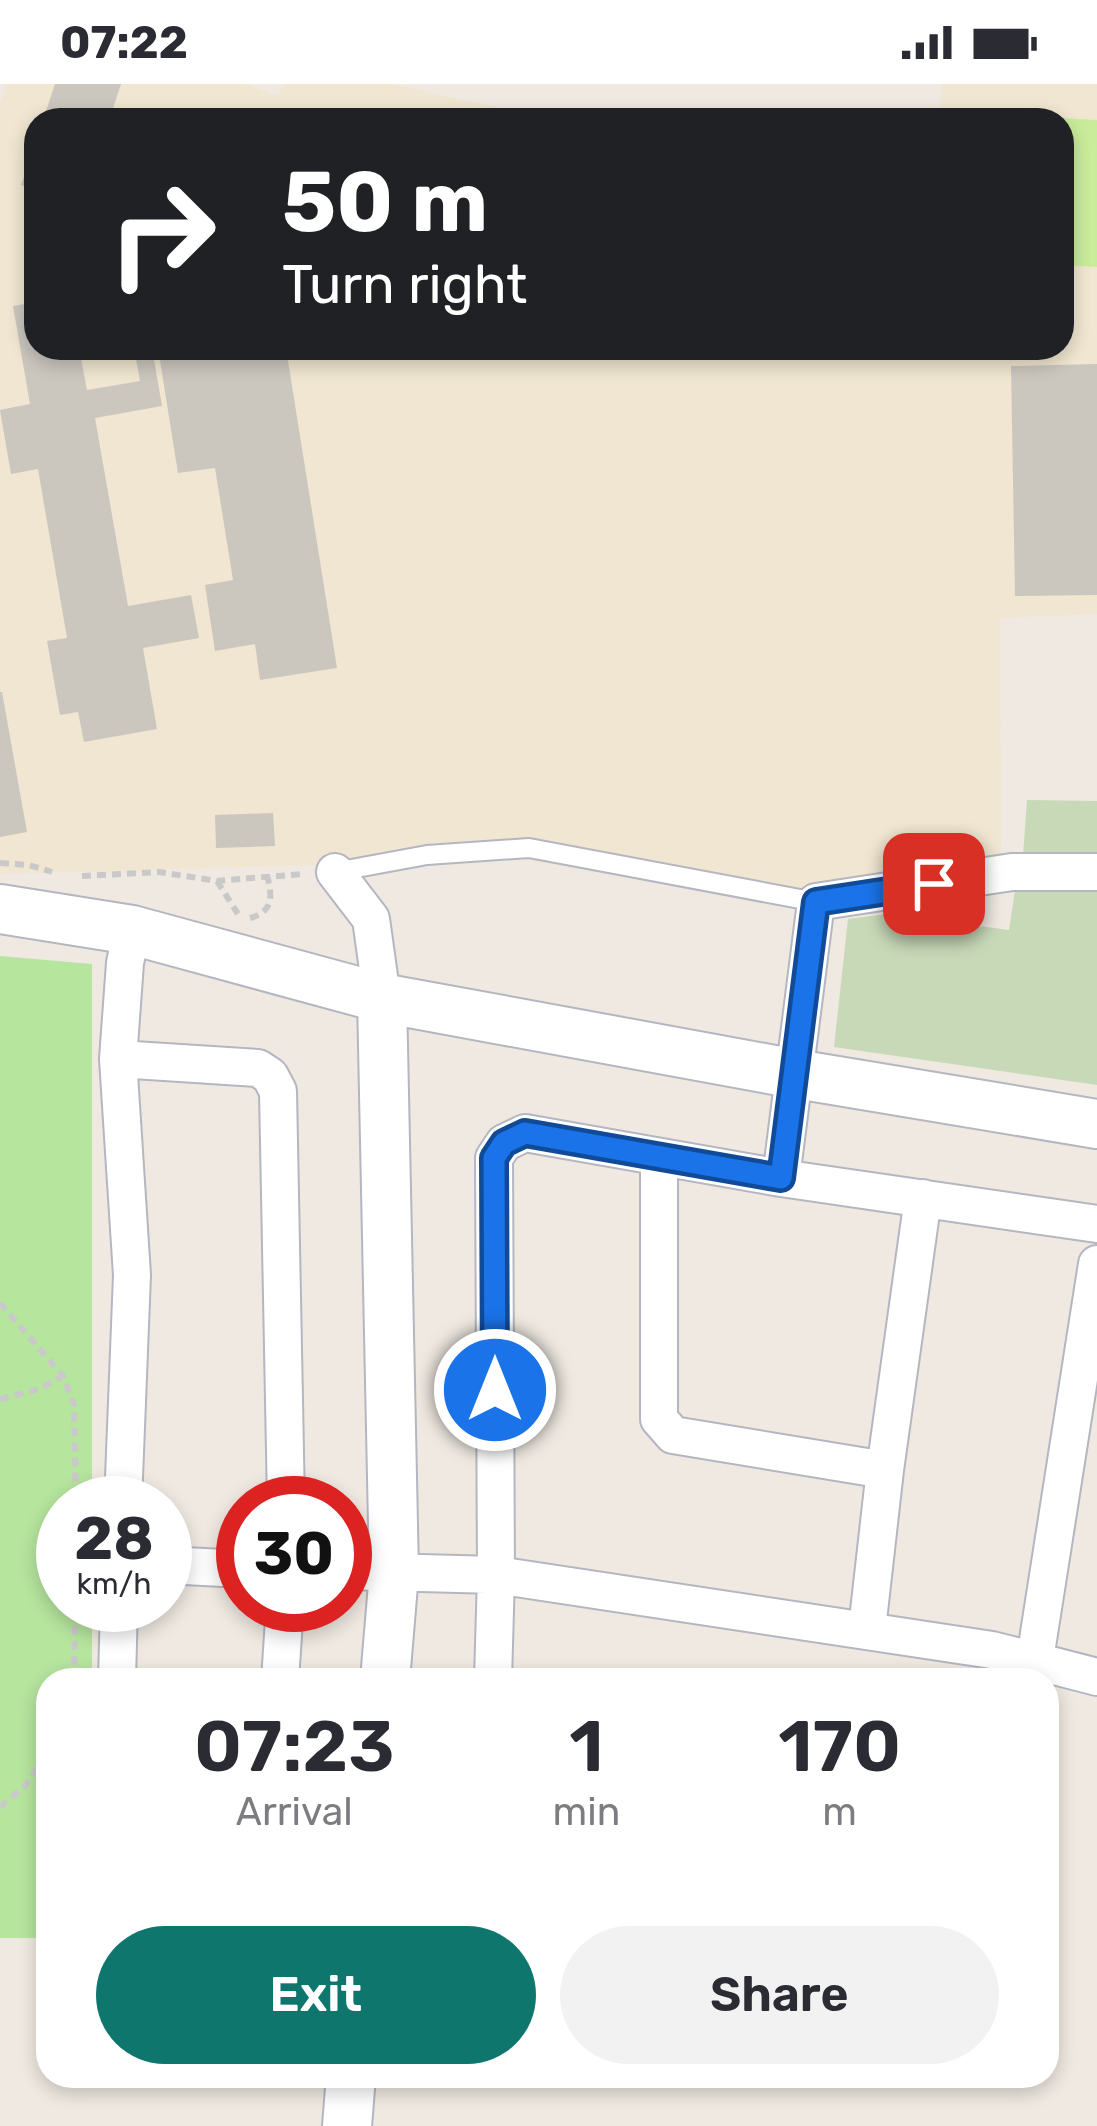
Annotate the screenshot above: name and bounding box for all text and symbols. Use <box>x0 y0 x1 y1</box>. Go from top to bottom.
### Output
text: 07:22 <box>60 16 188 69</box>
text: 50 m <box>282 152 488 252</box>
icon: right <box>84 156 240 312</box>
text: Turn right <box>282 253 527 317</box>
pin <box>883 833 985 935</box>
icon: arrive <box>901 851 967 917</box>
position arrow <box>432 1327 558 1453</box>
speed limit sign: 30 <box>216 1476 372 1632</box>
text: 28 <box>74 1503 154 1574</box>
text: km/h <box>77 1566 151 1602</box>
text: 07:23 <box>194 1704 395 1789</box>
text: 1 <box>569 1704 604 1789</box>
text: 170 <box>778 1704 901 1789</box>
text: Arrival <box>236 1789 353 1835</box>
text: min <box>553 1789 620 1835</box>
text: m <box>822 1789 857 1835</box>
button: Exit <box>96 1926 536 2064</box>
button: Share <box>560 1926 999 2064</box>

